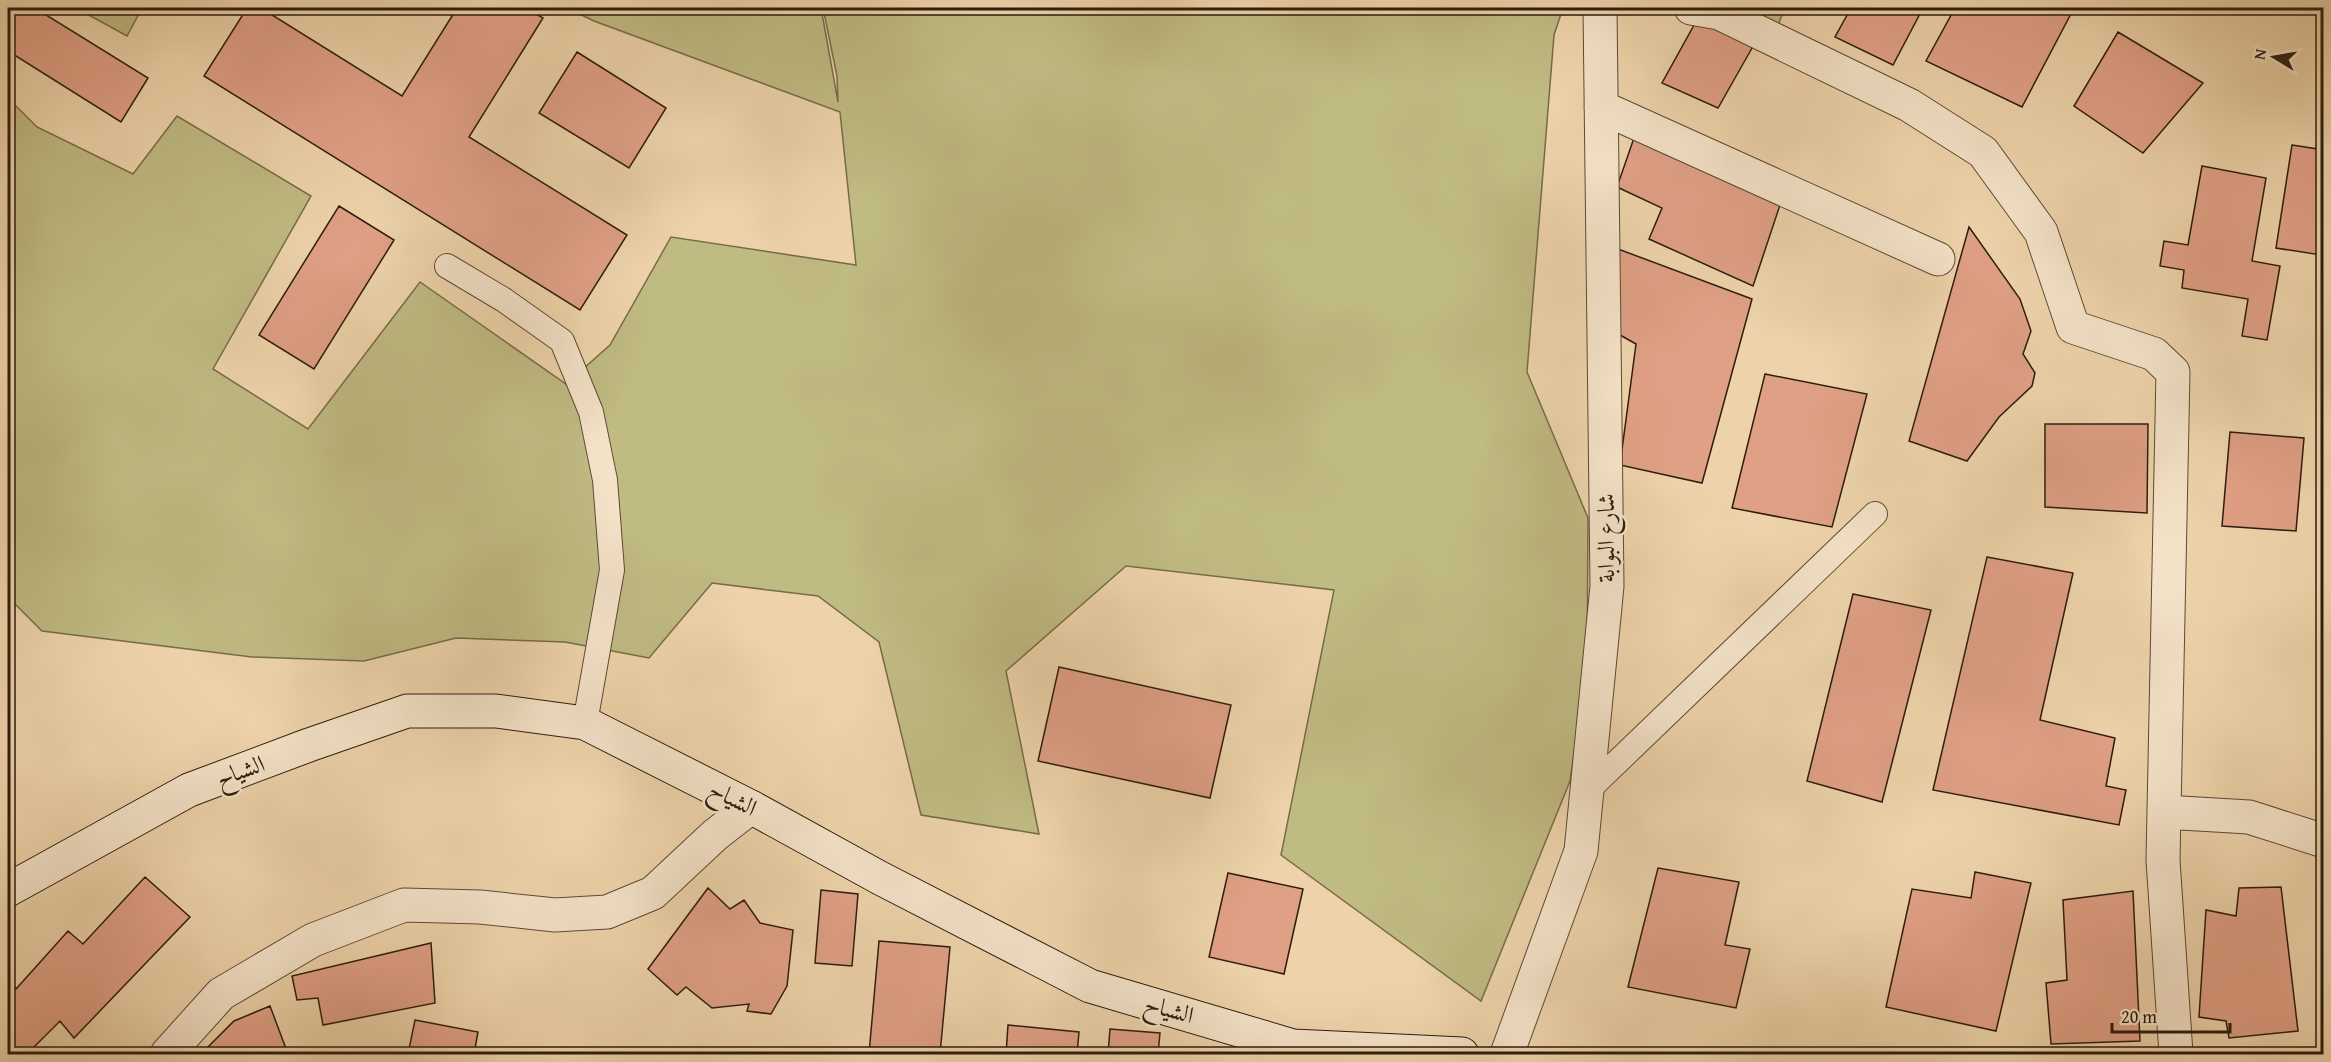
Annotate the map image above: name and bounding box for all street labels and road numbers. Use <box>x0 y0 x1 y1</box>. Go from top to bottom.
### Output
street label: شارع البوابة <box>1588 493 1626 583</box>
street label: الشياح <box>210 745 271 799</box>
street label: الشياح <box>701 771 764 828</box>
street label: الشياح <box>1139 985 1198 1036</box>

